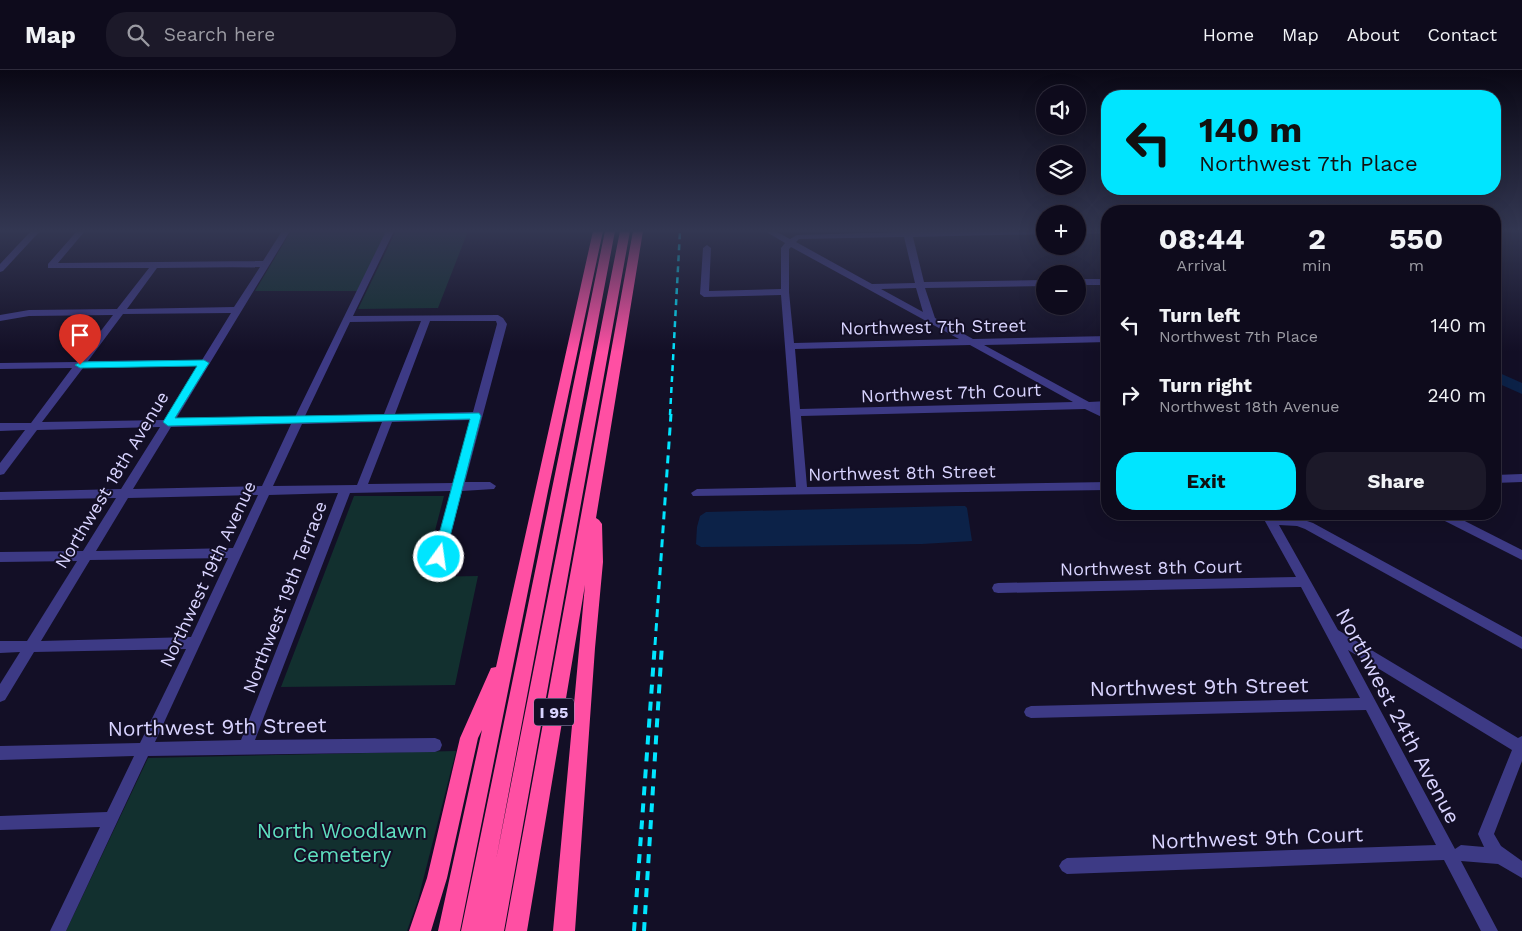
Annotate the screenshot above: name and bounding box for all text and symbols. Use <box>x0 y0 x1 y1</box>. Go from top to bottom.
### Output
search box <box>106 12 456 57</box>
text: Map <box>25 21 76 49</box>
icon: search <box>124 21 152 49</box>
text: Search here <box>164 23 275 46</box>
text: Home <box>1203 24 1254 45</box>
text: Map <box>1282 24 1319 45</box>
text: About <box>1347 24 1399 45</box>
text: Contact <box>1427 24 1497 45</box>
map controls <box>1036 85 1086 315</box>
button: sound <box>1036 85 1086 135</box>
text: 140 m <box>1199 109 1302 151</box>
icon: left <box>1116 110 1181 175</box>
button: layers <box>1036 145 1086 195</box>
text: Northwest 7th Place <box>1199 151 1418 176</box>
button: + <box>1036 205 1086 255</box>
text: 08:44 <box>1159 221 1245 256</box>
text: 2 <box>1308 221 1326 256</box>
text: 550 <box>1389 221 1443 256</box>
text: Arrival <box>1177 256 1227 275</box>
text: min <box>1302 256 1332 275</box>
text: m <box>1409 256 1424 275</box>
button: − <box>1036 265 1086 315</box>
text: Turn left <box>1159 304 1240 327</box>
icon: left <box>1116 311 1144 339</box>
pin <box>59 314 101 365</box>
street label: Northwest 7th Street <box>840 314 1027 339</box>
text: 140 m <box>1431 314 1486 337</box>
icon: arrive <box>66 321 94 349</box>
text: Northwest 7th Place <box>1159 327 1318 346</box>
text: Turn right <box>1159 374 1252 397</box>
street label: Northwest 7th Court <box>861 379 1042 406</box>
icon: right <box>1116 381 1144 409</box>
text: 240 m <box>1427 384 1486 407</box>
street label: Northwest 18th Avenue <box>50 387 173 572</box>
text: Northwest 18th Avenue <box>1159 397 1339 416</box>
button: Exit <box>1116 452 1296 510</box>
button: Share <box>1306 452 1486 510</box>
street label: Northwest 8th Street <box>808 460 996 485</box>
street label: Northwest 19th Avenue <box>155 477 260 670</box>
street label: Northwest 19th Terrace <box>238 498 331 696</box>
position arrow <box>412 530 464 582</box>
street label: Northwest 8th Court <box>1060 555 1243 580</box>
street label: Northwest 24th Avenue <box>1331 604 1466 828</box>
street label: Northwest 9th Street <box>1089 672 1309 701</box>
road number: I 95 <box>534 698 574 726</box>
street label: Northwest 9th Street <box>107 712 327 741</box>
park label: North Woodlawn Cemetery <box>257 818 427 867</box>
street label: Northwest 9th Court <box>1150 821 1364 854</box>

